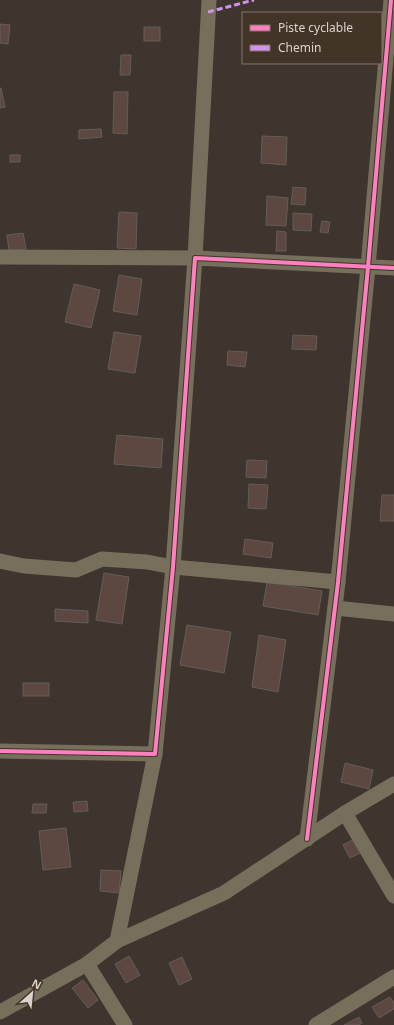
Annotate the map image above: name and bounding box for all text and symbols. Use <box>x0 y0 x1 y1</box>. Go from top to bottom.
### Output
legend <box>242 12 382 64</box>
text: Piste cyclable <box>278 19 353 36</box>
text: Chemin <box>278 39 322 56</box>
north arrow <box>12 973 52 1013</box>
text: N <box>29 975 44 992</box>

